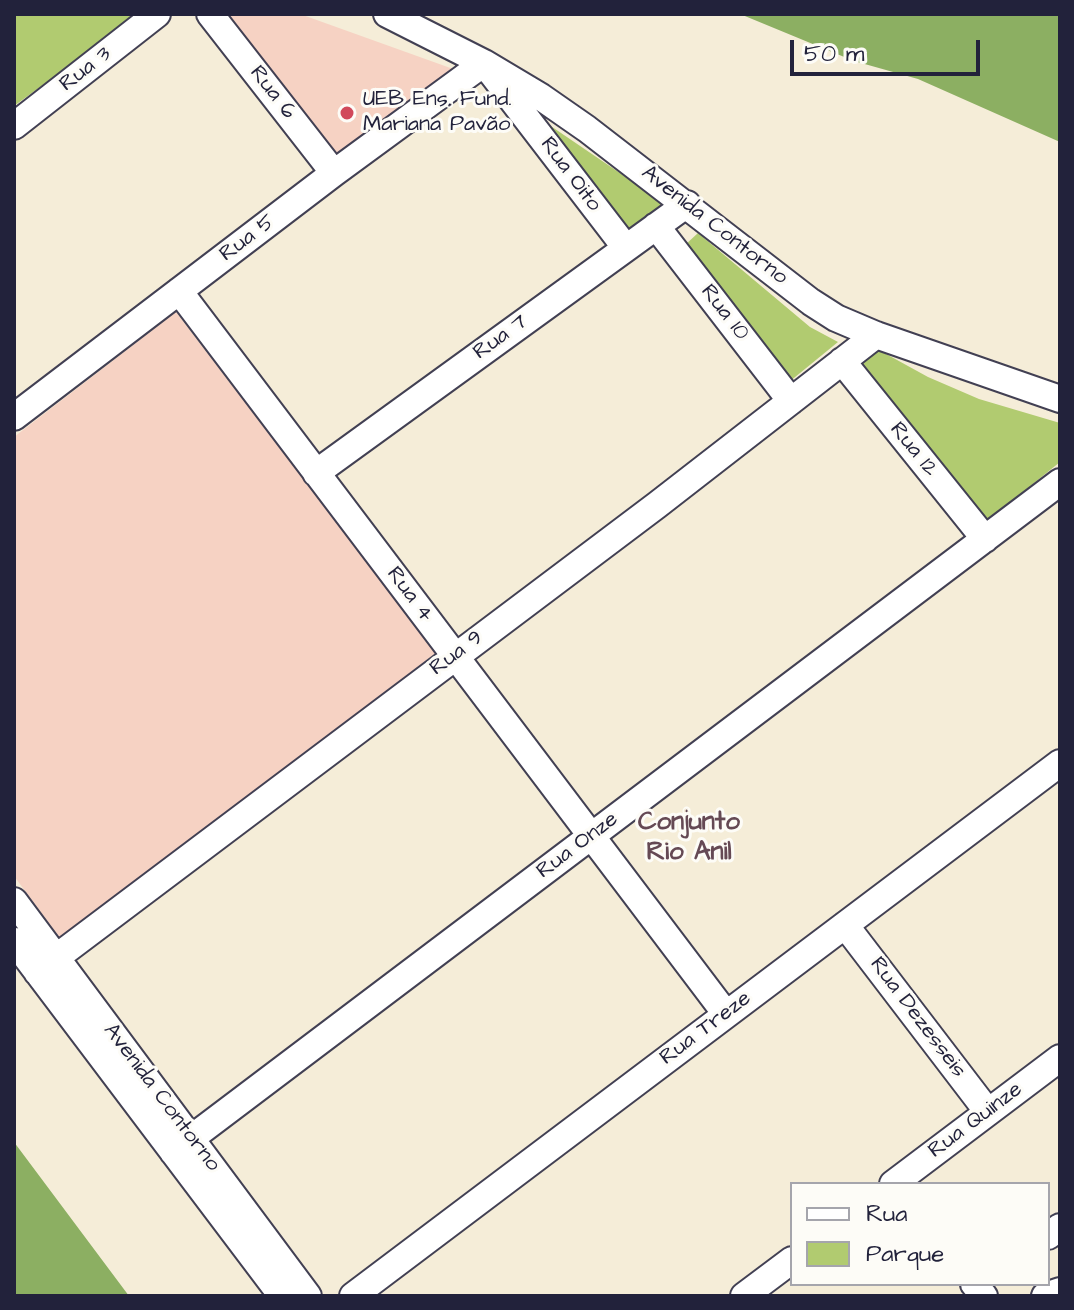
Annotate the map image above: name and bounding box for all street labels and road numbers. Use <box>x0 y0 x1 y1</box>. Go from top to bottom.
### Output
street label: Rua 3 <box>55 42 117 98</box>
street label: Rua 6 <box>243 61 301 125</box>
street label: Rua Oito <box>534 133 606 217</box>
street label: Avenida Contorno <box>635 161 793 291</box>
street label: Rua 5 <box>215 210 281 268</box>
street label: Rua 10 <box>694 280 754 346</box>
street label: Rua 7 <box>469 310 533 366</box>
street label: Rua 12 <box>883 417 943 483</box>
street label: Rua 4 <box>380 562 438 628</box>
street label: Rua 9 <box>425 626 489 682</box>
street label: Rua Onze <box>532 807 624 885</box>
street label: Rua Dezesseis <box>863 952 971 1084</box>
street label: Rua Treze <box>655 986 757 1072</box>
street label: Avenida Contorno <box>97 1019 225 1177</box>
street label: Rua Quinze <box>924 1077 1028 1165</box>

